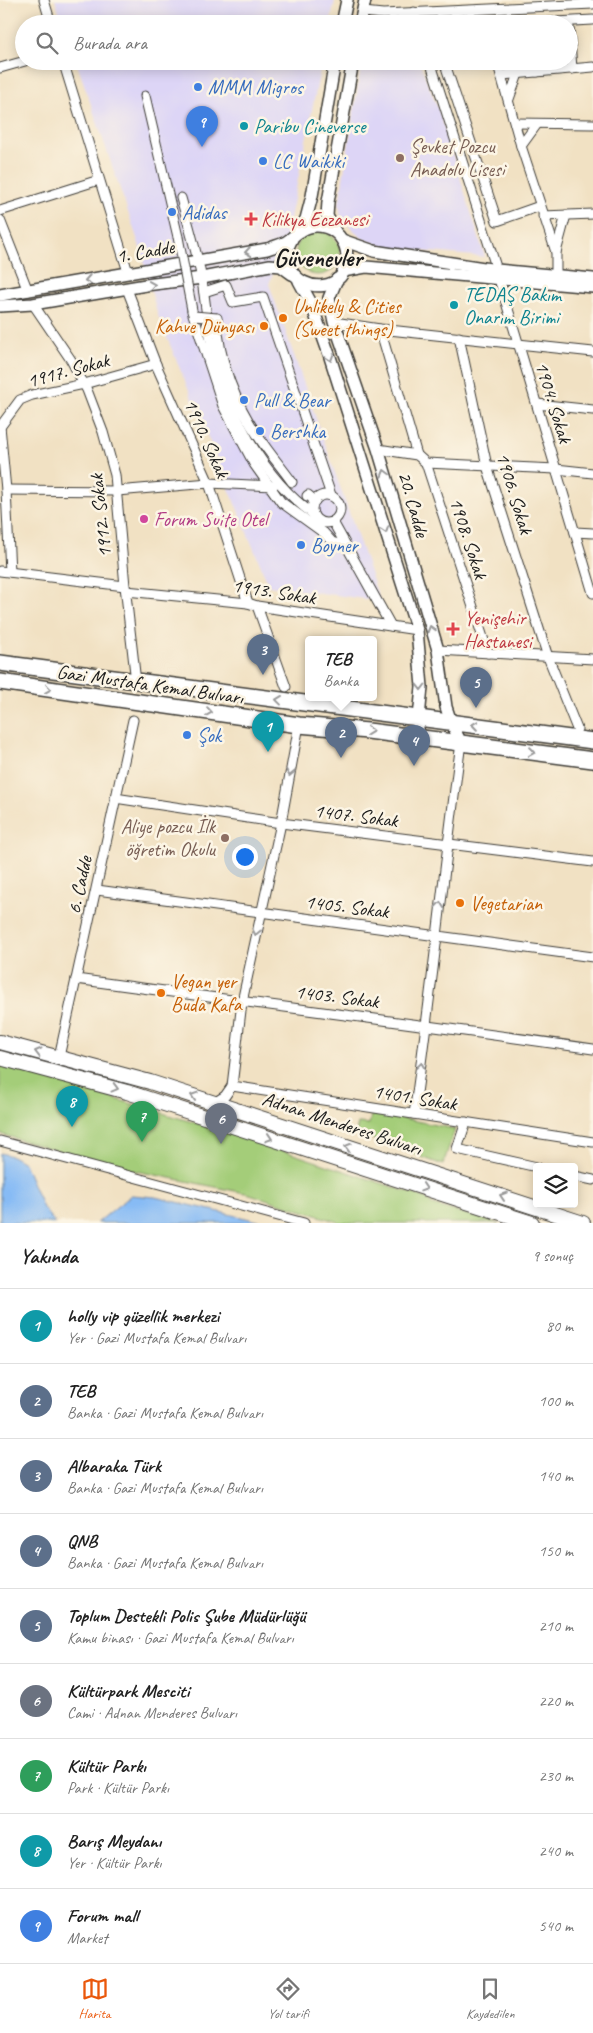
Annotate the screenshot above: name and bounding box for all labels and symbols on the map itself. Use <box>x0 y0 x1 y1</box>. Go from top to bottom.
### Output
place label: MMM Migros <box>208 75 305 100</box>
marker: MMM Migros <box>192 81 204 93</box>
pin: 9 <box>186 106 218 147</box>
place label: Paribu Cineverse <box>254 114 367 139</box>
marker: Paribu Cineverse <box>238 120 250 132</box>
place label: Şevket Pozcu Anadolu Lisesi <box>410 134 507 182</box>
place label: LC Waikiki <box>273 149 347 174</box>
marker: Şevket Pozcu Anadolu Lisesi <box>394 152 406 164</box>
marker: LC Waikiki <box>257 155 269 167</box>
place label: Adidas <box>182 200 229 225</box>
marker: Adidas <box>166 206 178 218</box>
place label: Kilikya Eczanesi <box>261 207 370 232</box>
marker: Kilikya Eczanesi <box>245 213 257 225</box>
street label: 1. Cadde <box>114 234 177 269</box>
district label: Güvenevler <box>274 242 365 274</box>
one-way arrow <box>243 246 251 257</box>
one-way arrow <box>83 274 92 284</box>
one-way arrow <box>148 280 156 290</box>
place label: TEDAŞ Bakım Onarım Birimi <box>464 282 563 330</box>
place label: Unlikely & Cities (Sweet things) <box>293 294 403 342</box>
marker: TEDAŞ Bakım Onarım Birimi <box>448 299 460 311</box>
marker: Unlikely & Cities (Sweet things) <box>277 312 289 324</box>
place label: Kahve Dünyası <box>155 314 255 339</box>
marker: Kahve Dünyası <box>258 320 270 332</box>
street label: 1917. Sokak <box>24 347 114 393</box>
one-way arrow <box>324 354 334 362</box>
street label: 1904. Sokak <box>529 358 578 448</box>
place label: Pull & Bear <box>254 388 332 413</box>
marker: Pull & Bear <box>238 394 250 406</box>
street label: 1910. Sokak <box>178 395 236 483</box>
place label: Bershka <box>270 419 327 444</box>
marker: Bershka <box>254 425 266 437</box>
street label: 1906. Sokak <box>490 449 539 539</box>
street label: 20. Cadde <box>392 468 435 541</box>
one-way arrow <box>381 469 391 478</box>
street label: 1912. Sokak <box>83 471 117 559</box>
street label: 1908. Sokak <box>444 494 494 584</box>
place label: Forum Suite Otel <box>154 507 271 532</box>
marker: Forum Suite Otel <box>138 513 150 525</box>
one-way arrow <box>380 525 390 533</box>
place label: Boyner <box>311 533 360 558</box>
marker: Boyner <box>295 539 307 551</box>
street label: 1913. Sokak <box>230 573 319 611</box>
place label: Yenişehir Hastanesi <box>464 606 534 654</box>
marker: Yenişehir Hastanesi <box>446 622 460 636</box>
one-way arrow <box>427 625 437 633</box>
pin: 3 <box>247 634 279 675</box>
street label: Gazi Mustafa Kemal Bulvarı <box>55 659 246 710</box>
pin: 5 <box>460 667 492 708</box>
one-way arrow <box>45 683 53 694</box>
one-way arrow <box>416 684 426 691</box>
one-way arrow <box>275 695 284 705</box>
one-way arrow <box>205 706 213 717</box>
pin: 1 <box>252 711 284 752</box>
pin: 2 <box>325 717 357 758</box>
one-way arrow <box>471 721 480 731</box>
place label: Şok <box>197 723 223 748</box>
one-way arrow <box>367 725 375 736</box>
pin: 4 <box>398 725 430 766</box>
marker: Şok <box>181 729 193 741</box>
one-way arrow <box>528 746 536 757</box>
one-way arrow <box>285 769 296 777</box>
street label: 1407. Sokak <box>313 798 401 833</box>
place label: Aliye pozcu İlk öğretim Okulu <box>121 814 217 862</box>
marker: Aliye pozcu İlk öğretim Okulu <box>219 832 231 844</box>
your location <box>232 844 258 870</box>
street label: 6. Cadde <box>61 853 98 916</box>
street label: 1405. Sokak <box>304 889 392 924</box>
place label: Vegetarian <box>470 891 543 916</box>
marker: Vegetarian <box>454 897 466 909</box>
one-way arrow <box>434 900 445 908</box>
one-way arrow <box>252 928 262 937</box>
place label: Vegan yer Buda Kafa <box>171 969 243 1017</box>
street label: 1403. Sokak <box>294 979 382 1014</box>
marker: Vegan yer Buda Kafa <box>155 987 167 999</box>
one-way arrow <box>33 1047 42 1058</box>
one-way arrow <box>416 1062 426 1070</box>
street label: 1401. Sokak <box>371 1079 460 1117</box>
one-way arrow <box>110 1083 118 1093</box>
pin: 8 <box>56 1086 88 1127</box>
street label: Adnan Menderes Bulvarı <box>259 1086 426 1161</box>
one-way arrow <box>190 1092 199 1102</box>
pin: 7 <box>126 1101 158 1142</box>
pin: 6 <box>205 1103 237 1144</box>
one-way arrow <box>265 1133 273 1143</box>
one-way arrow <box>345 1143 353 1153</box>
one-way arrow <box>420 1182 428 1192</box>
one-way arrow <box>500 1192 508 1202</box>

